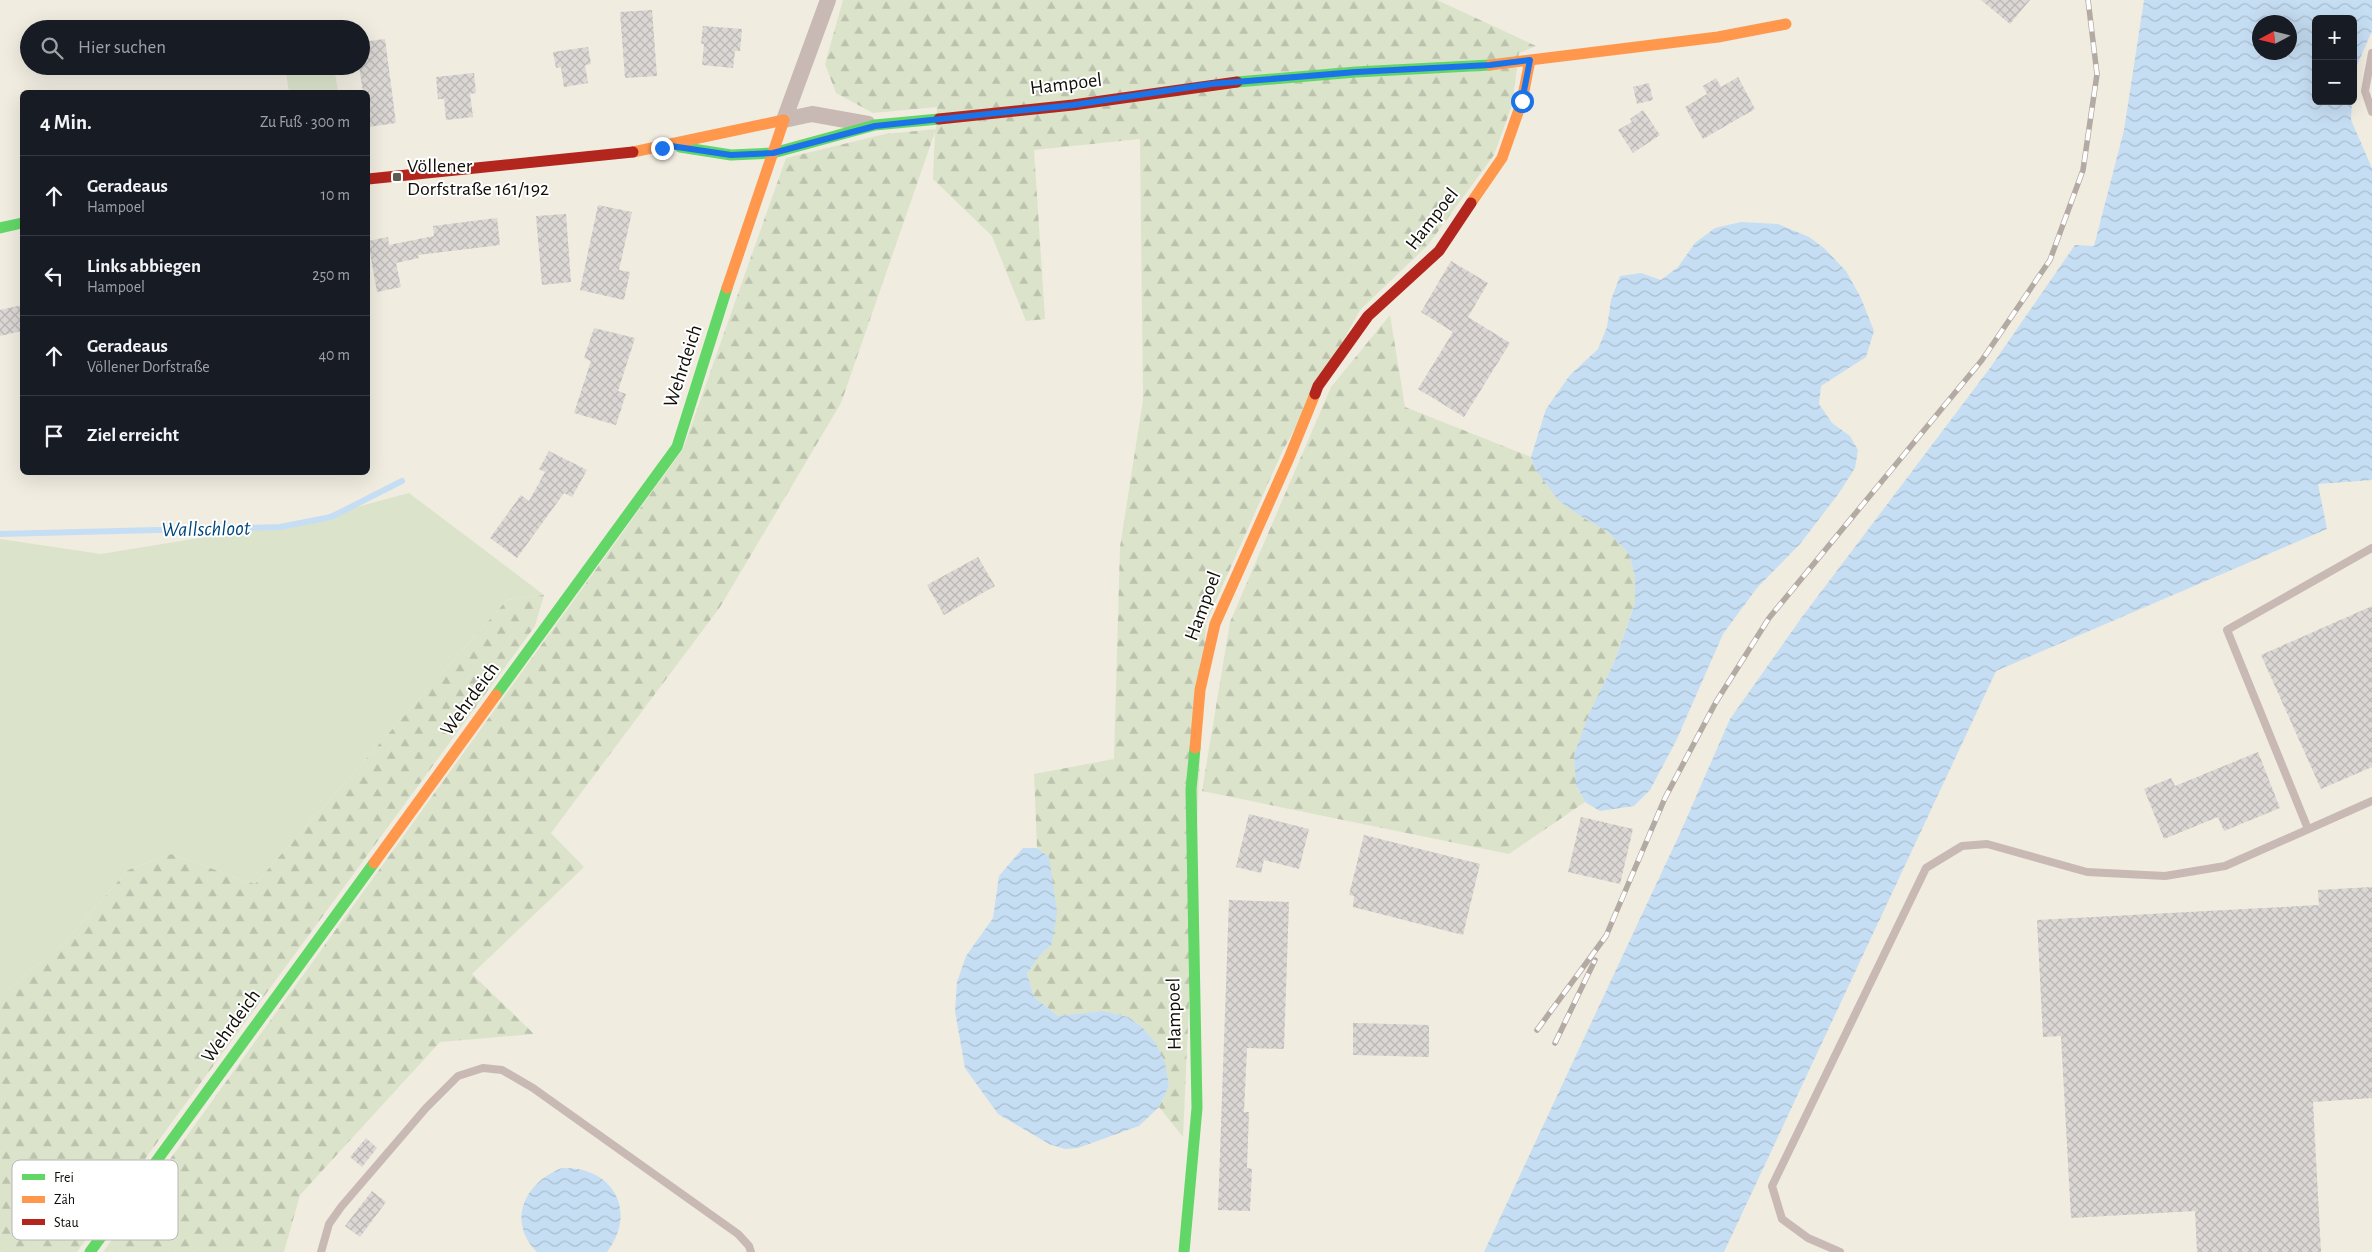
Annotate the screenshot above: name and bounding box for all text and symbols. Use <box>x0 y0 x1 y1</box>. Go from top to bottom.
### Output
north arrow <box>2252 15 2297 60</box>
map controls <box>2312 15 2357 105</box>
button: + <box>2312 15 2357 60</box>
search box <box>20 20 370 75</box>
icon: search <box>38 34 66 62</box>
text: Hier suchen <box>78 38 166 57</box>
button: − <box>2312 60 2357 105</box>
street label: Hampoel <box>1029 70 1103 98</box>
route start <box>1511 90 1534 113</box>
text: 4 Min. <box>40 112 92 133</box>
text: Zu Fuß · 300 m <box>260 114 350 130</box>
route end <box>651 137 674 160</box>
place label: Völlener Dorfstraße 161/192 <box>407 156 549 199</box>
marker: Völlener Dorfstraße 161/192 <box>391 171 403 183</box>
text: Geradeaus <box>87 177 168 196</box>
icon: ahead <box>40 182 68 210</box>
street label: Hampoel <box>1402 184 1462 254</box>
text: 10 m <box>321 187 350 203</box>
text: Hampoel <box>87 199 145 215</box>
text: Links abbiegen <box>87 257 201 276</box>
icon: left <box>40 262 68 290</box>
text: 250 m <box>312 267 350 283</box>
text: Hampoel <box>87 279 145 295</box>
street label: Wehrdeich <box>660 322 706 410</box>
text: Geradeaus <box>87 337 168 356</box>
icon: ahead <box>40 342 68 370</box>
text: 40 m <box>318 347 350 363</box>
text: Völlener Dorfstraße <box>87 359 210 375</box>
icon: arrive <box>40 422 68 450</box>
text: Ziel erreicht <box>87 426 179 445</box>
water label: Wallschloot <box>161 518 251 540</box>
street label: Hampoel <box>1181 569 1225 643</box>
street label: Wehrdeich <box>437 659 503 739</box>
street label: Hampoel <box>1163 978 1185 1050</box>
street label: Wehrdeich <box>198 986 264 1066</box>
legend <box>12 1160 178 1240</box>
text: Frei <box>54 1171 74 1185</box>
text: Zäh <box>54 1193 75 1207</box>
text: Stau <box>54 1216 79 1230</box>

